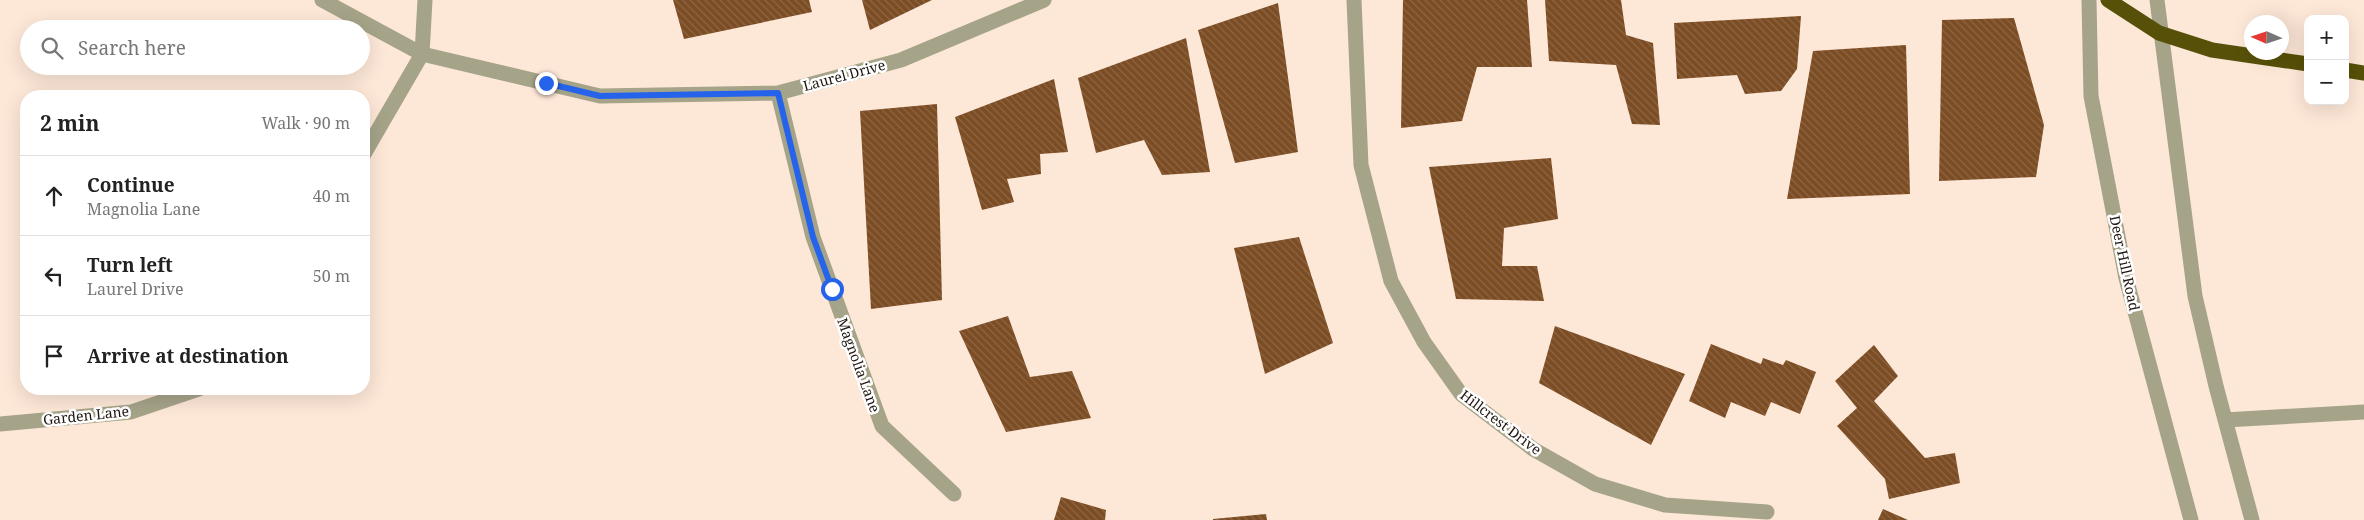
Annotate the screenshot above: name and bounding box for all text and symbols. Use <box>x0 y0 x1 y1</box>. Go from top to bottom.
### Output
north arrow <box>2244 15 2289 60</box>
map controls <box>2304 15 2349 105</box>
button: + <box>2304 15 2349 60</box>
search box <box>20 20 370 75</box>
icon: search <box>38 34 66 62</box>
text: Search here <box>78 35 186 61</box>
street label: Laurel Drive <box>801 55 887 95</box>
button: − <box>2304 60 2349 105</box>
route end <box>535 72 558 95</box>
text: 2 min <box>40 109 99 137</box>
text: Walk · 90 m <box>262 112 350 134</box>
text: Continue <box>87 172 175 198</box>
icon: ahead <box>40 182 68 210</box>
text: 40 m <box>313 185 350 207</box>
text: Magnolia Lane <box>87 198 200 220</box>
street label: Deer Hill Road <box>2106 214 2144 313</box>
text: Turn left <box>87 252 173 278</box>
icon: left <box>40 262 68 290</box>
text: 50 m <box>313 265 350 287</box>
text: Laurel Drive <box>87 278 183 300</box>
route start <box>821 278 844 301</box>
street label: Magnolia Lane <box>833 315 885 415</box>
icon: arrive <box>40 342 68 370</box>
text: Arrive at destination <box>87 343 289 369</box>
street label: Hillcrest Drive <box>1457 385 1545 459</box>
street label: Garden Lane <box>42 401 130 429</box>

